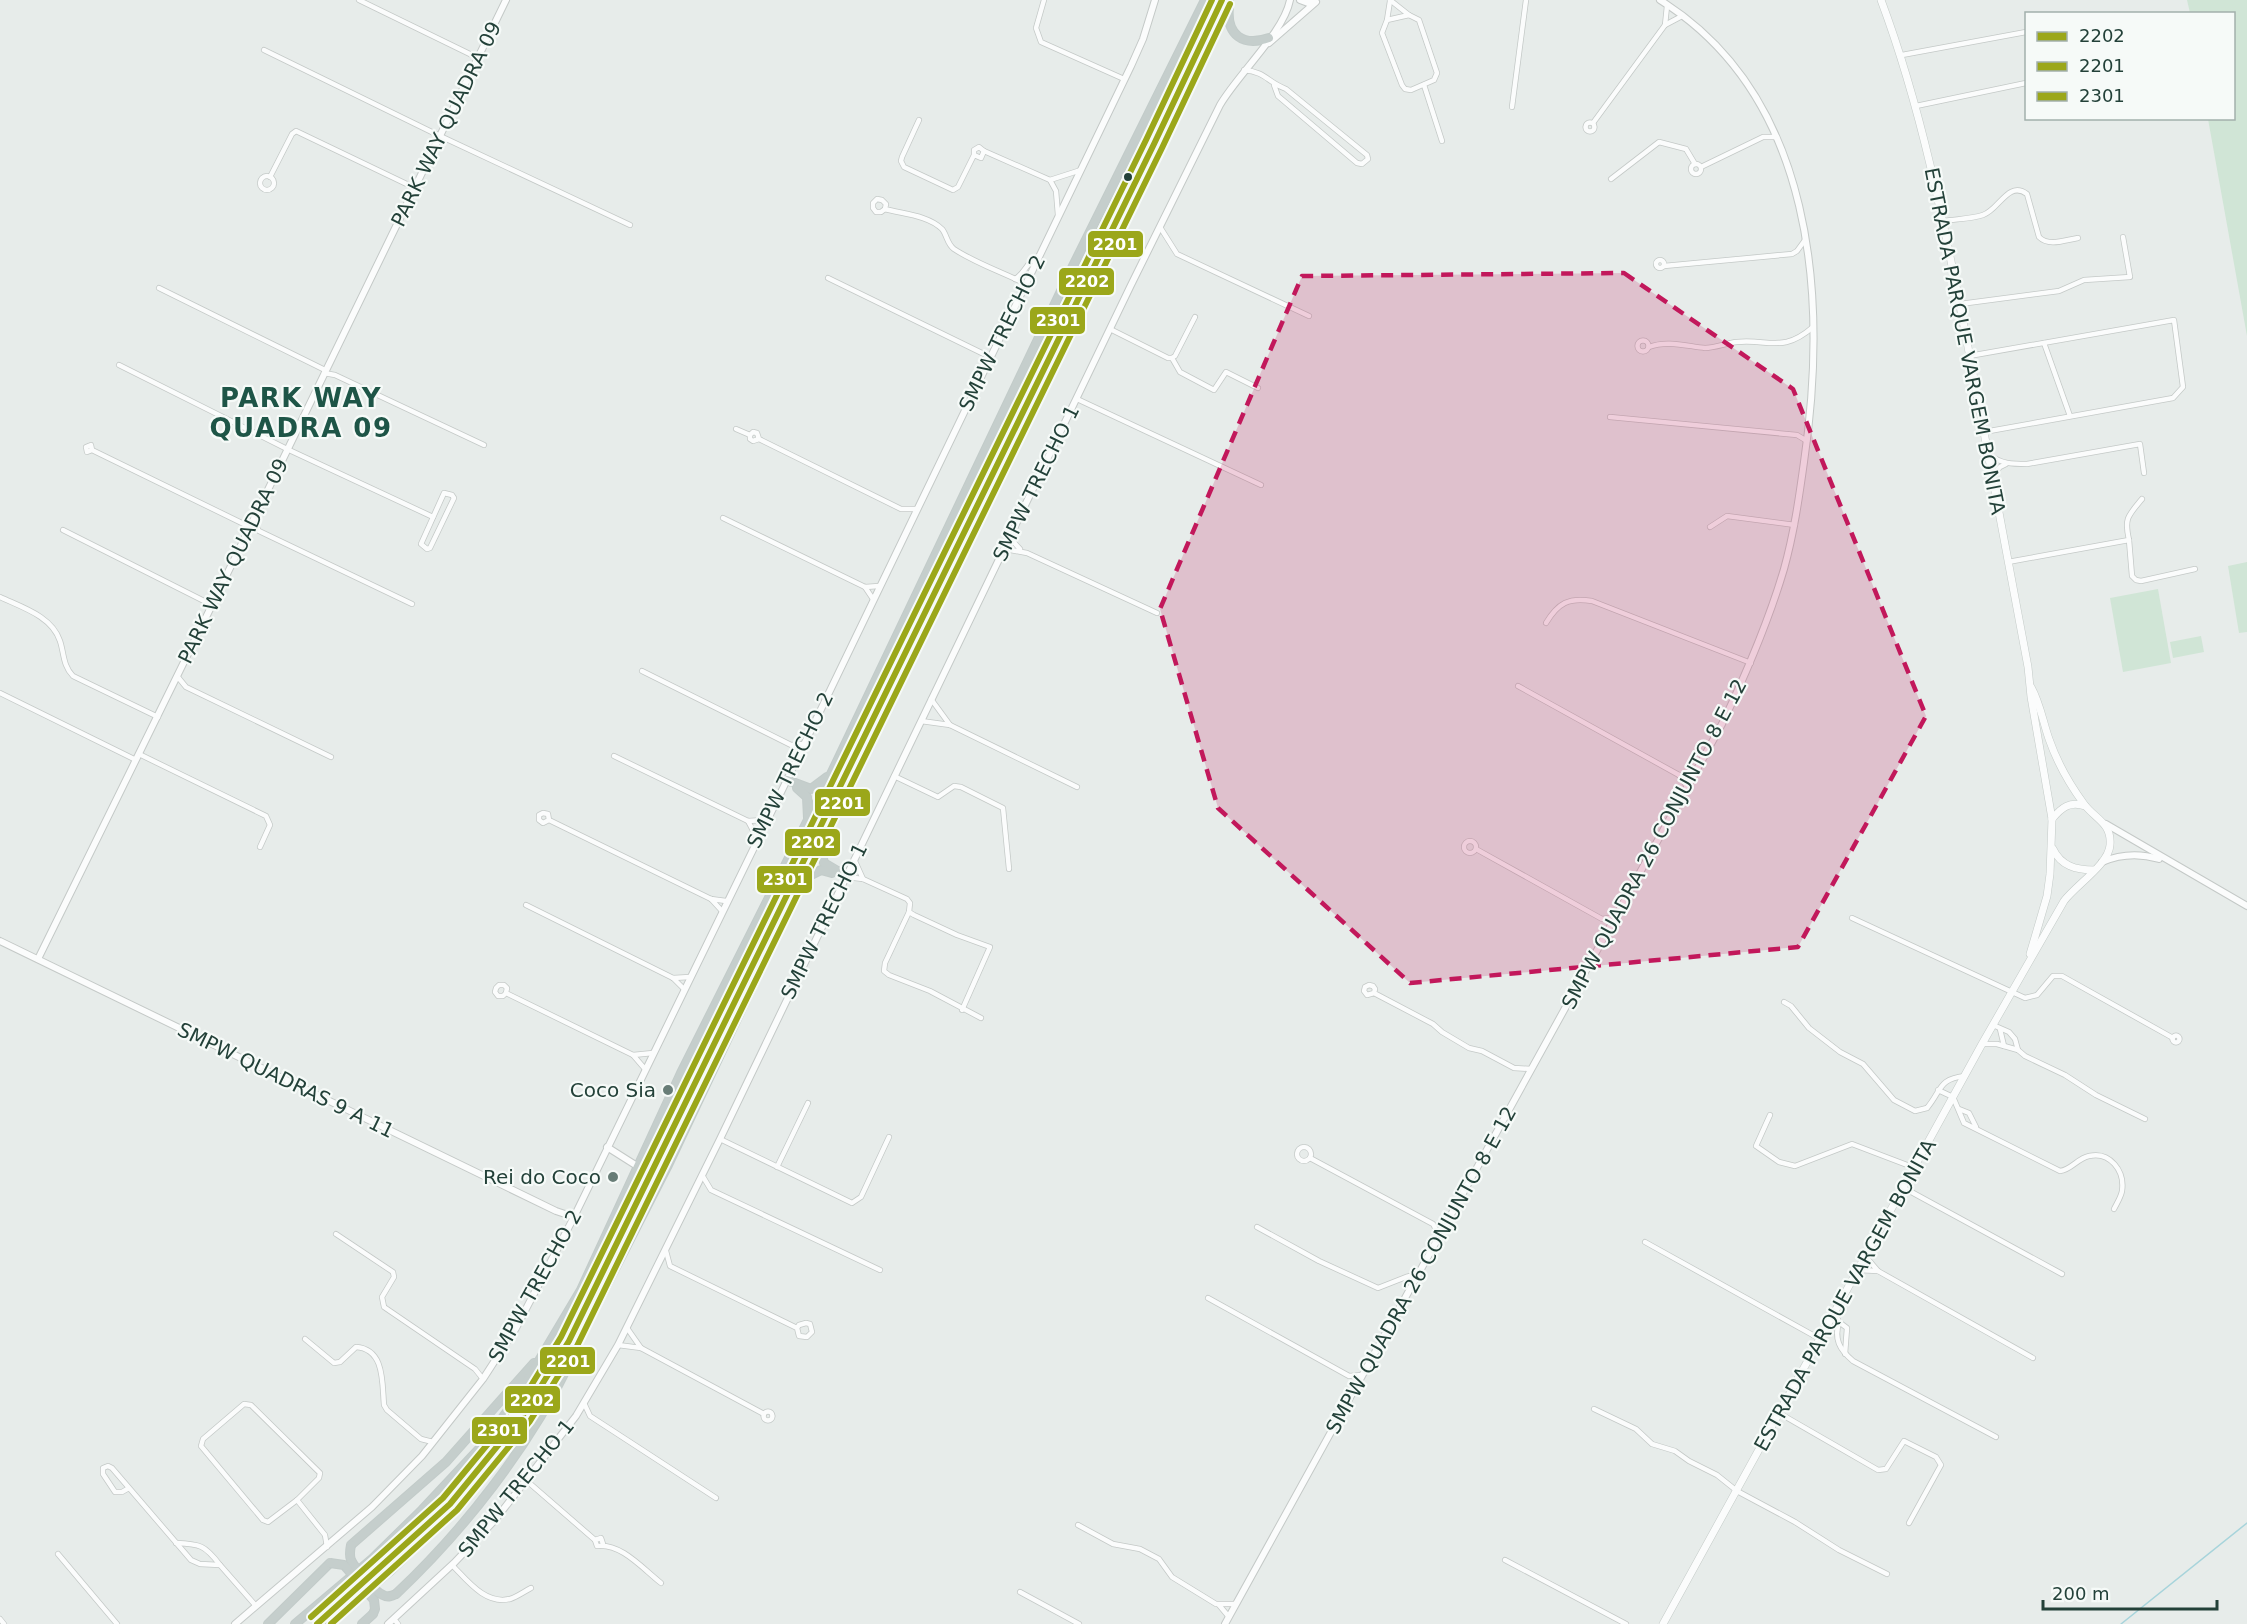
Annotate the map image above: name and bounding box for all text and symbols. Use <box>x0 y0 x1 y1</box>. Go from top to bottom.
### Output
legend <box>2025 12 2235 120</box>
street label: PARK WAY QUADRA 09 <box>386 18 506 230</box>
text: 2202 <box>2079 25 2125 46</box>
text: 2201 <box>2079 55 2125 76</box>
text: 2301 <box>2079 85 2125 106</box>
street label: ESTRADA PARQUE VARGEM BONITA <box>1920 165 2011 517</box>
unlabelled marker <box>1122 171 1134 183</box>
line badge: 2201 <box>1087 230 1144 258</box>
text: 2201 <box>1093 235 1137 254</box>
street label: SMPW TRECHO 2 <box>954 251 1050 415</box>
line badge: 2202 <box>1058 267 1115 296</box>
text: 2202 <box>1065 272 1109 291</box>
line badge: 2301 <box>1029 306 1086 335</box>
text: 2301 <box>1036 311 1080 330</box>
district label: PARK WAY QUADRA 09 <box>210 383 393 443</box>
street label: SMPW TRECHO 1 <box>988 401 1084 565</box>
street label: PARK WAY QUADRA 09 <box>173 455 293 667</box>
street label: SMPW QUADRA 26 CONJUNTO 8 E 12 <box>1556 675 1752 1013</box>
street label: SMPW TRECHO 2 <box>742 688 838 852</box>
line badge: 2201 <box>814 788 871 817</box>
text: 2201 <box>820 794 864 813</box>
line badge: 2202 <box>784 828 841 857</box>
text: 2202 <box>791 833 835 852</box>
street label: SMPW TRECHO 1 <box>776 839 872 1003</box>
line badge: 2301 <box>756 865 813 894</box>
text: 2301 <box>763 870 807 889</box>
street label: SMPW QUADRAS 9 A 11 <box>174 1017 398 1143</box>
place label: Coco Sia <box>570 1078 656 1102</box>
marker: Coco Sia <box>661 1083 675 1097</box>
street label: SMPW QUADRA 26 CONJUNTO 8 E 12 <box>1321 1102 1521 1438</box>
street label: ESTRADA PARQUE VARGEM BONITA <box>1749 1134 1941 1455</box>
place label: Rei do Coco <box>483 1165 601 1189</box>
marker: Rei do Coco <box>606 1170 620 1184</box>
street label: SMPW TRECHO 2 <box>483 1206 587 1366</box>
line badge: 2201 <box>539 1346 596 1375</box>
text: 2201 <box>546 1352 590 1371</box>
line badge: 2202 <box>504 1385 561 1414</box>
text: 2202 <box>510 1391 554 1410</box>
street label: SMPW TRECHO 1 <box>453 1414 579 1562</box>
line badge: 2301 <box>471 1416 528 1445</box>
text: 2301 <box>477 1421 521 1440</box>
scale bar <box>2043 1573 2217 1611</box>
text: 200 m <box>2052 1583 2110 1604</box>

